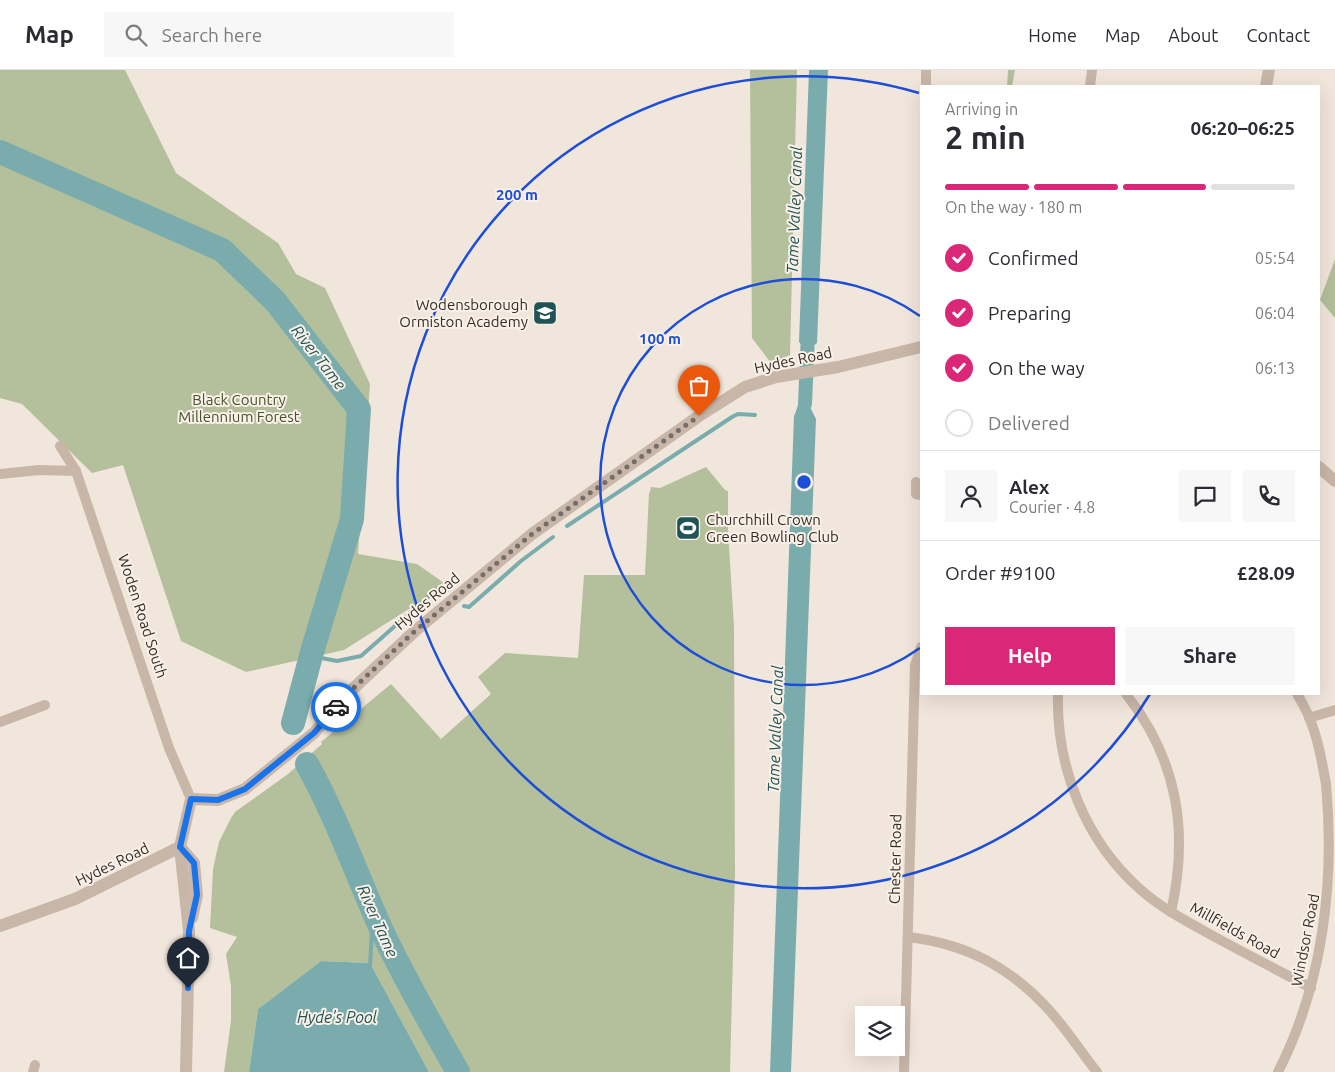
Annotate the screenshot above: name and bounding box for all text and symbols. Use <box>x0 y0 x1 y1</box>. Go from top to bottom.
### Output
search box <box>104 12 454 57</box>
text: Map <box>25 21 74 48</box>
icon: search <box>122 21 150 49</box>
text: Search here <box>162 24 262 46</box>
text: Home <box>1028 25 1077 45</box>
text: Map <box>1105 25 1140 45</box>
text: About <box>1168 25 1218 45</box>
text: Contact <box>1246 25 1310 45</box>
text: Arriving in <box>945 100 1018 118</box>
text: 06:20–06:25 <box>1190 117 1295 139</box>
text: 2 min <box>945 119 1026 155</box>
water label: Tame Valley Canal <box>783 145 805 274</box>
text: 200 m <box>496 186 538 203</box>
text: On the way · 180 m <box>945 198 1082 216</box>
icon: check <box>945 244 973 272</box>
text: Confirmed <box>988 247 1079 269</box>
text: 05:54 <box>1255 249 1295 267</box>
place label: Wodensborough Ormiston Academy <box>399 296 528 330</box>
icon: check <box>945 299 973 327</box>
school or university icon: Wodensborough Ormiston Academy <box>532 300 558 326</box>
text: Preparing <box>988 302 1072 324</box>
text: 06:04 <box>1255 304 1295 322</box>
water label: River Tame <box>288 321 350 393</box>
text: 100 m <box>639 330 681 347</box>
street label: Hydes Road <box>752 343 834 377</box>
icon: check <box>945 354 973 382</box>
text: On the way <box>988 357 1085 379</box>
text: 06:13 <box>1255 359 1295 377</box>
pin <box>678 365 720 416</box>
icon: bag <box>685 372 713 400</box>
park label: Black Country Millennium Forest <box>178 391 300 425</box>
text: Delivered <box>988 412 1070 434</box>
button: person <box>945 470 997 522</box>
button: chat <box>1179 470 1231 522</box>
button: phone <box>1243 470 1295 522</box>
centre of rings <box>795 473 813 491</box>
text: Alex <box>1009 476 1049 498</box>
text: Courier · 4.8 <box>1009 498 1095 516</box>
place label: Churchhill Crown Green Bowling Club <box>706 511 839 545</box>
sports icon: Churchhill Crown Green Bowling Club <box>675 515 701 541</box>
street label: Woden Road South <box>115 552 171 680</box>
text: Order #9100 <box>945 562 1055 584</box>
text: £28.09 <box>1237 562 1295 584</box>
street label: Hydes Road <box>391 569 463 633</box>
button: Help <box>945 627 1115 685</box>
button: Share <box>1125 627 1295 685</box>
water label: Tame Valley Canal <box>764 664 786 793</box>
courier <box>311 682 361 732</box>
icon: car <box>322 693 350 721</box>
street label: Chester Road <box>886 814 904 904</box>
street label: Hydes Road <box>73 839 151 889</box>
water label: River Tame <box>354 882 402 960</box>
street label: Windsor Road <box>1288 892 1322 988</box>
street label: Millfields Road <box>1187 898 1283 962</box>
pin <box>167 937 209 988</box>
icon: home <box>174 944 202 972</box>
map controls <box>855 1006 905 1056</box>
button: layers <box>855 1006 905 1056</box>
water label: Hyde's Pool <box>297 1008 378 1026</box>

